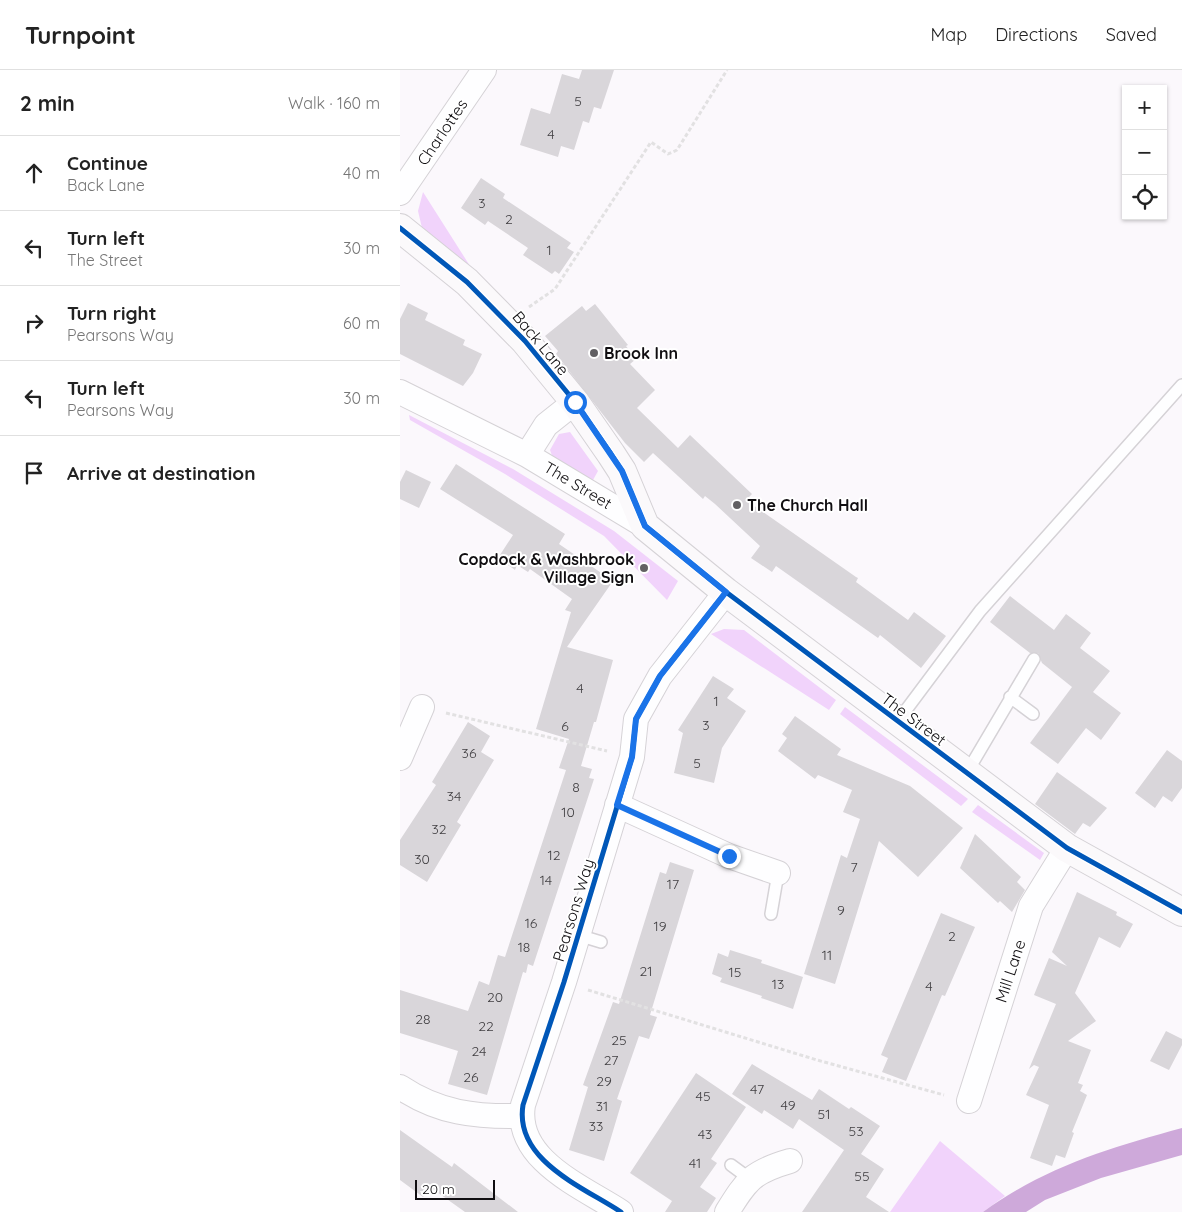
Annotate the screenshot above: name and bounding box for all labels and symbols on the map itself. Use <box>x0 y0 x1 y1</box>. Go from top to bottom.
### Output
house number: 5 <box>574 92 582 110</box>
street label: Charlottes <box>412 95 472 169</box>
house number: 4 <box>547 125 555 143</box>
house number: 3 <box>478 194 486 212</box>
house number: 2 <box>505 210 513 228</box>
house number: 1 <box>546 241 552 259</box>
street label: Back Lane <box>508 307 574 379</box>
place label: Brook Inn <box>604 343 678 363</box>
marker: Brook Inn <box>588 347 600 359</box>
route start <box>564 391 587 414</box>
street label: The Street <box>540 457 616 513</box>
place label: The Church Hall <box>747 495 868 515</box>
marker: The Church Hall <box>731 499 743 511</box>
place label: Copdock & Washbrook Village Sign <box>458 549 634 587</box>
marker: Copdock & Washbrook Village Sign <box>638 562 650 574</box>
house number: 4 <box>576 679 584 697</box>
street label: The Street <box>878 688 950 750</box>
house number: 1 <box>713 692 719 710</box>
house number: 3 <box>702 716 710 734</box>
house number: 6 <box>561 717 569 735</box>
house number: 36 <box>462 744 477 762</box>
house number: 5 <box>693 754 701 772</box>
house number: 8 <box>572 778 580 796</box>
house number: 34 <box>447 787 461 805</box>
house number: 10 <box>561 803 575 821</box>
house number: 32 <box>431 820 447 838</box>
route end <box>718 845 741 868</box>
house number: 12 <box>548 846 561 864</box>
house number: 30 <box>414 850 430 868</box>
street label: Pearsons Way <box>548 856 598 964</box>
house number: 7 <box>850 858 858 876</box>
house number: 14 <box>540 871 552 889</box>
house number: 17 <box>667 875 679 893</box>
house number: 9 <box>837 901 845 919</box>
house number: 16 <box>525 914 538 932</box>
house number: 19 <box>654 917 667 935</box>
house number: 2 <box>948 927 956 945</box>
street label: Mill Lane <box>990 937 1030 1005</box>
house number: 18 <box>518 938 530 956</box>
house number: 11 <box>822 946 832 964</box>
house number: 21 <box>640 962 652 980</box>
house number: 15 <box>729 963 741 981</box>
house number: 13 <box>772 975 784 993</box>
house number: 4 <box>925 977 933 995</box>
house number: 20 <box>487 988 503 1006</box>
house number: 28 <box>415 1010 431 1028</box>
house number: 22 <box>478 1017 494 1035</box>
house number: 25 <box>611 1031 627 1049</box>
house number: 24 <box>472 1042 486 1060</box>
house number: 27 <box>604 1051 618 1069</box>
house number: 26 <box>463 1068 479 1086</box>
house number: 29 <box>596 1072 612 1090</box>
house number: 47 <box>750 1080 764 1098</box>
house number: 45 <box>695 1087 711 1105</box>
house number: 49 <box>781 1096 796 1114</box>
house number: 31 <box>596 1097 608 1115</box>
house number: 51 <box>818 1105 830 1123</box>
house number: 33 <box>589 1117 603 1135</box>
house number: 53 <box>849 1122 863 1140</box>
house number: 43 <box>698 1125 712 1143</box>
house number: 41 <box>689 1154 701 1172</box>
house number: 55 <box>854 1167 870 1185</box>
scale bar <box>415 1177 495 1200</box>

